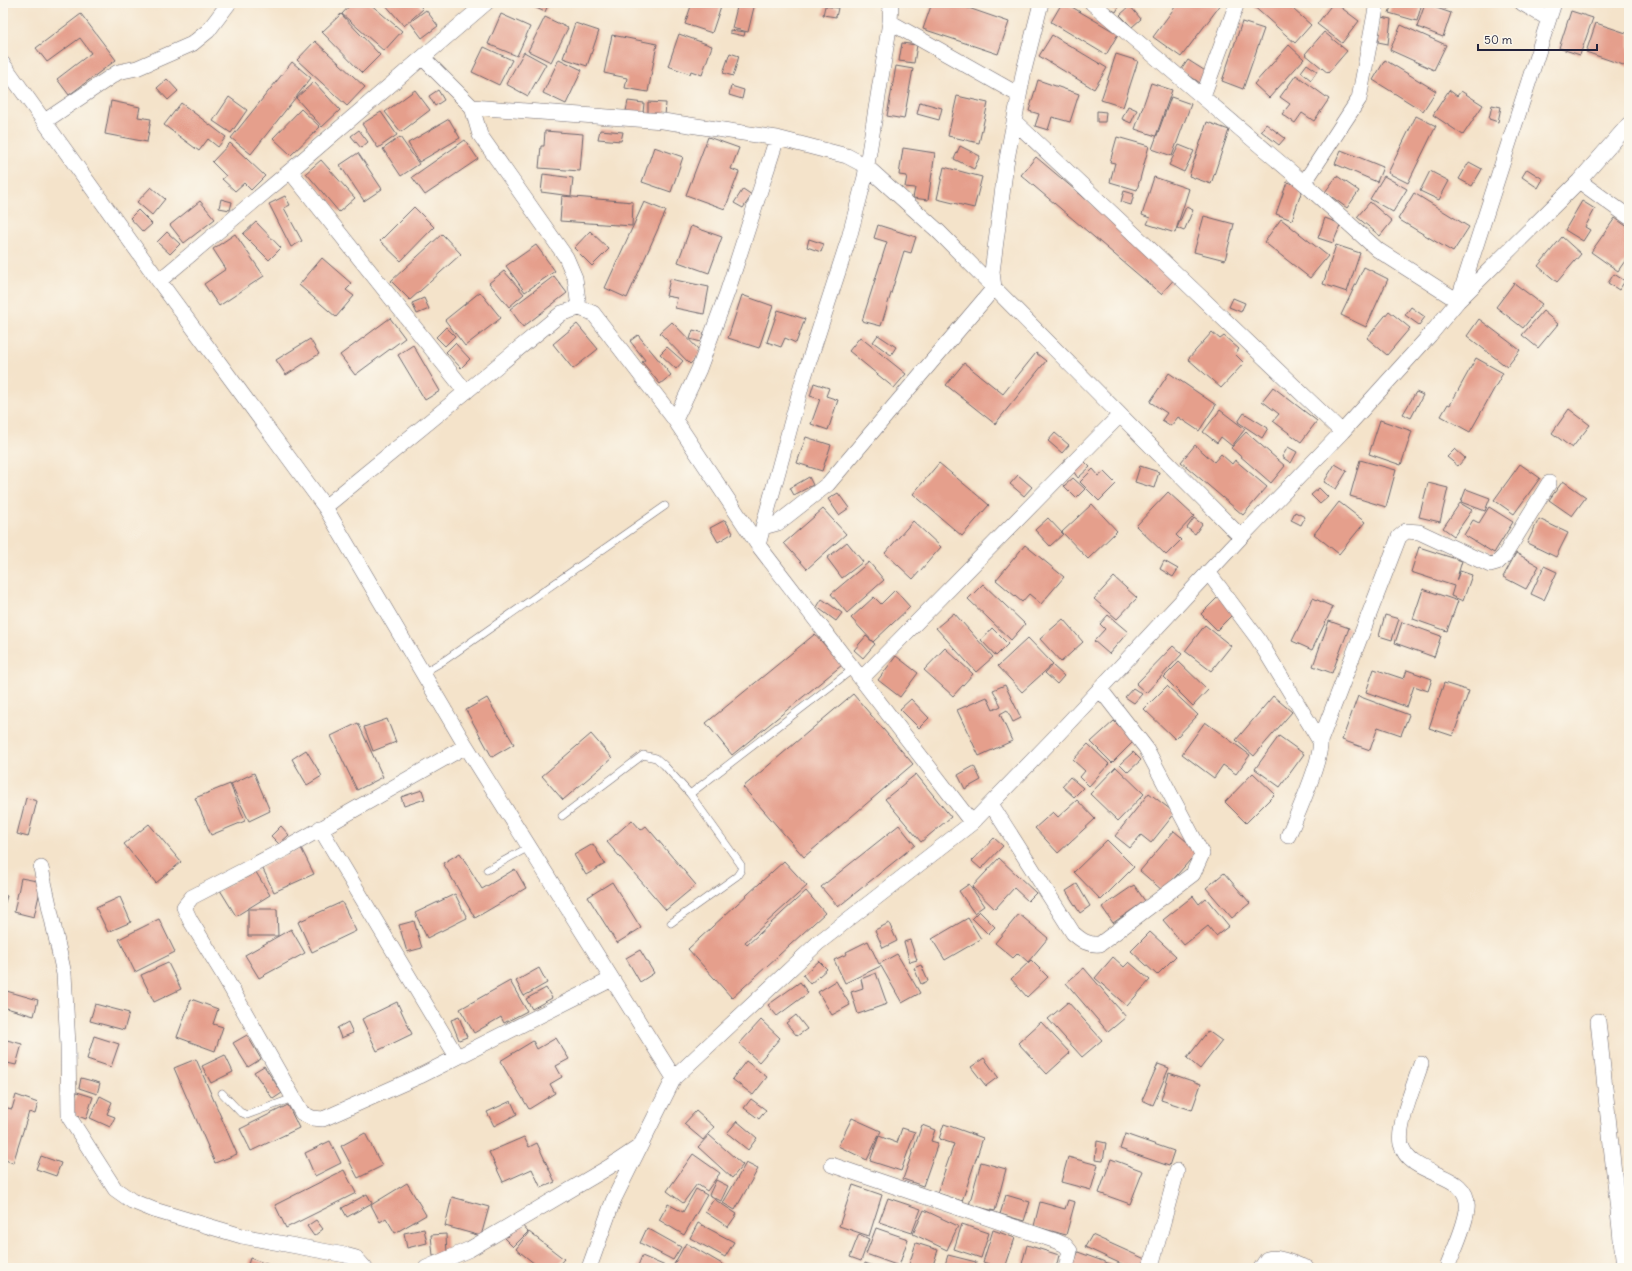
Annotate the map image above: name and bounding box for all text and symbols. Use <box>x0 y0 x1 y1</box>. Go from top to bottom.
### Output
scale bar <box>1478 26 1597 52</box>
text: 50 m <box>1484 32 1513 47</box>

